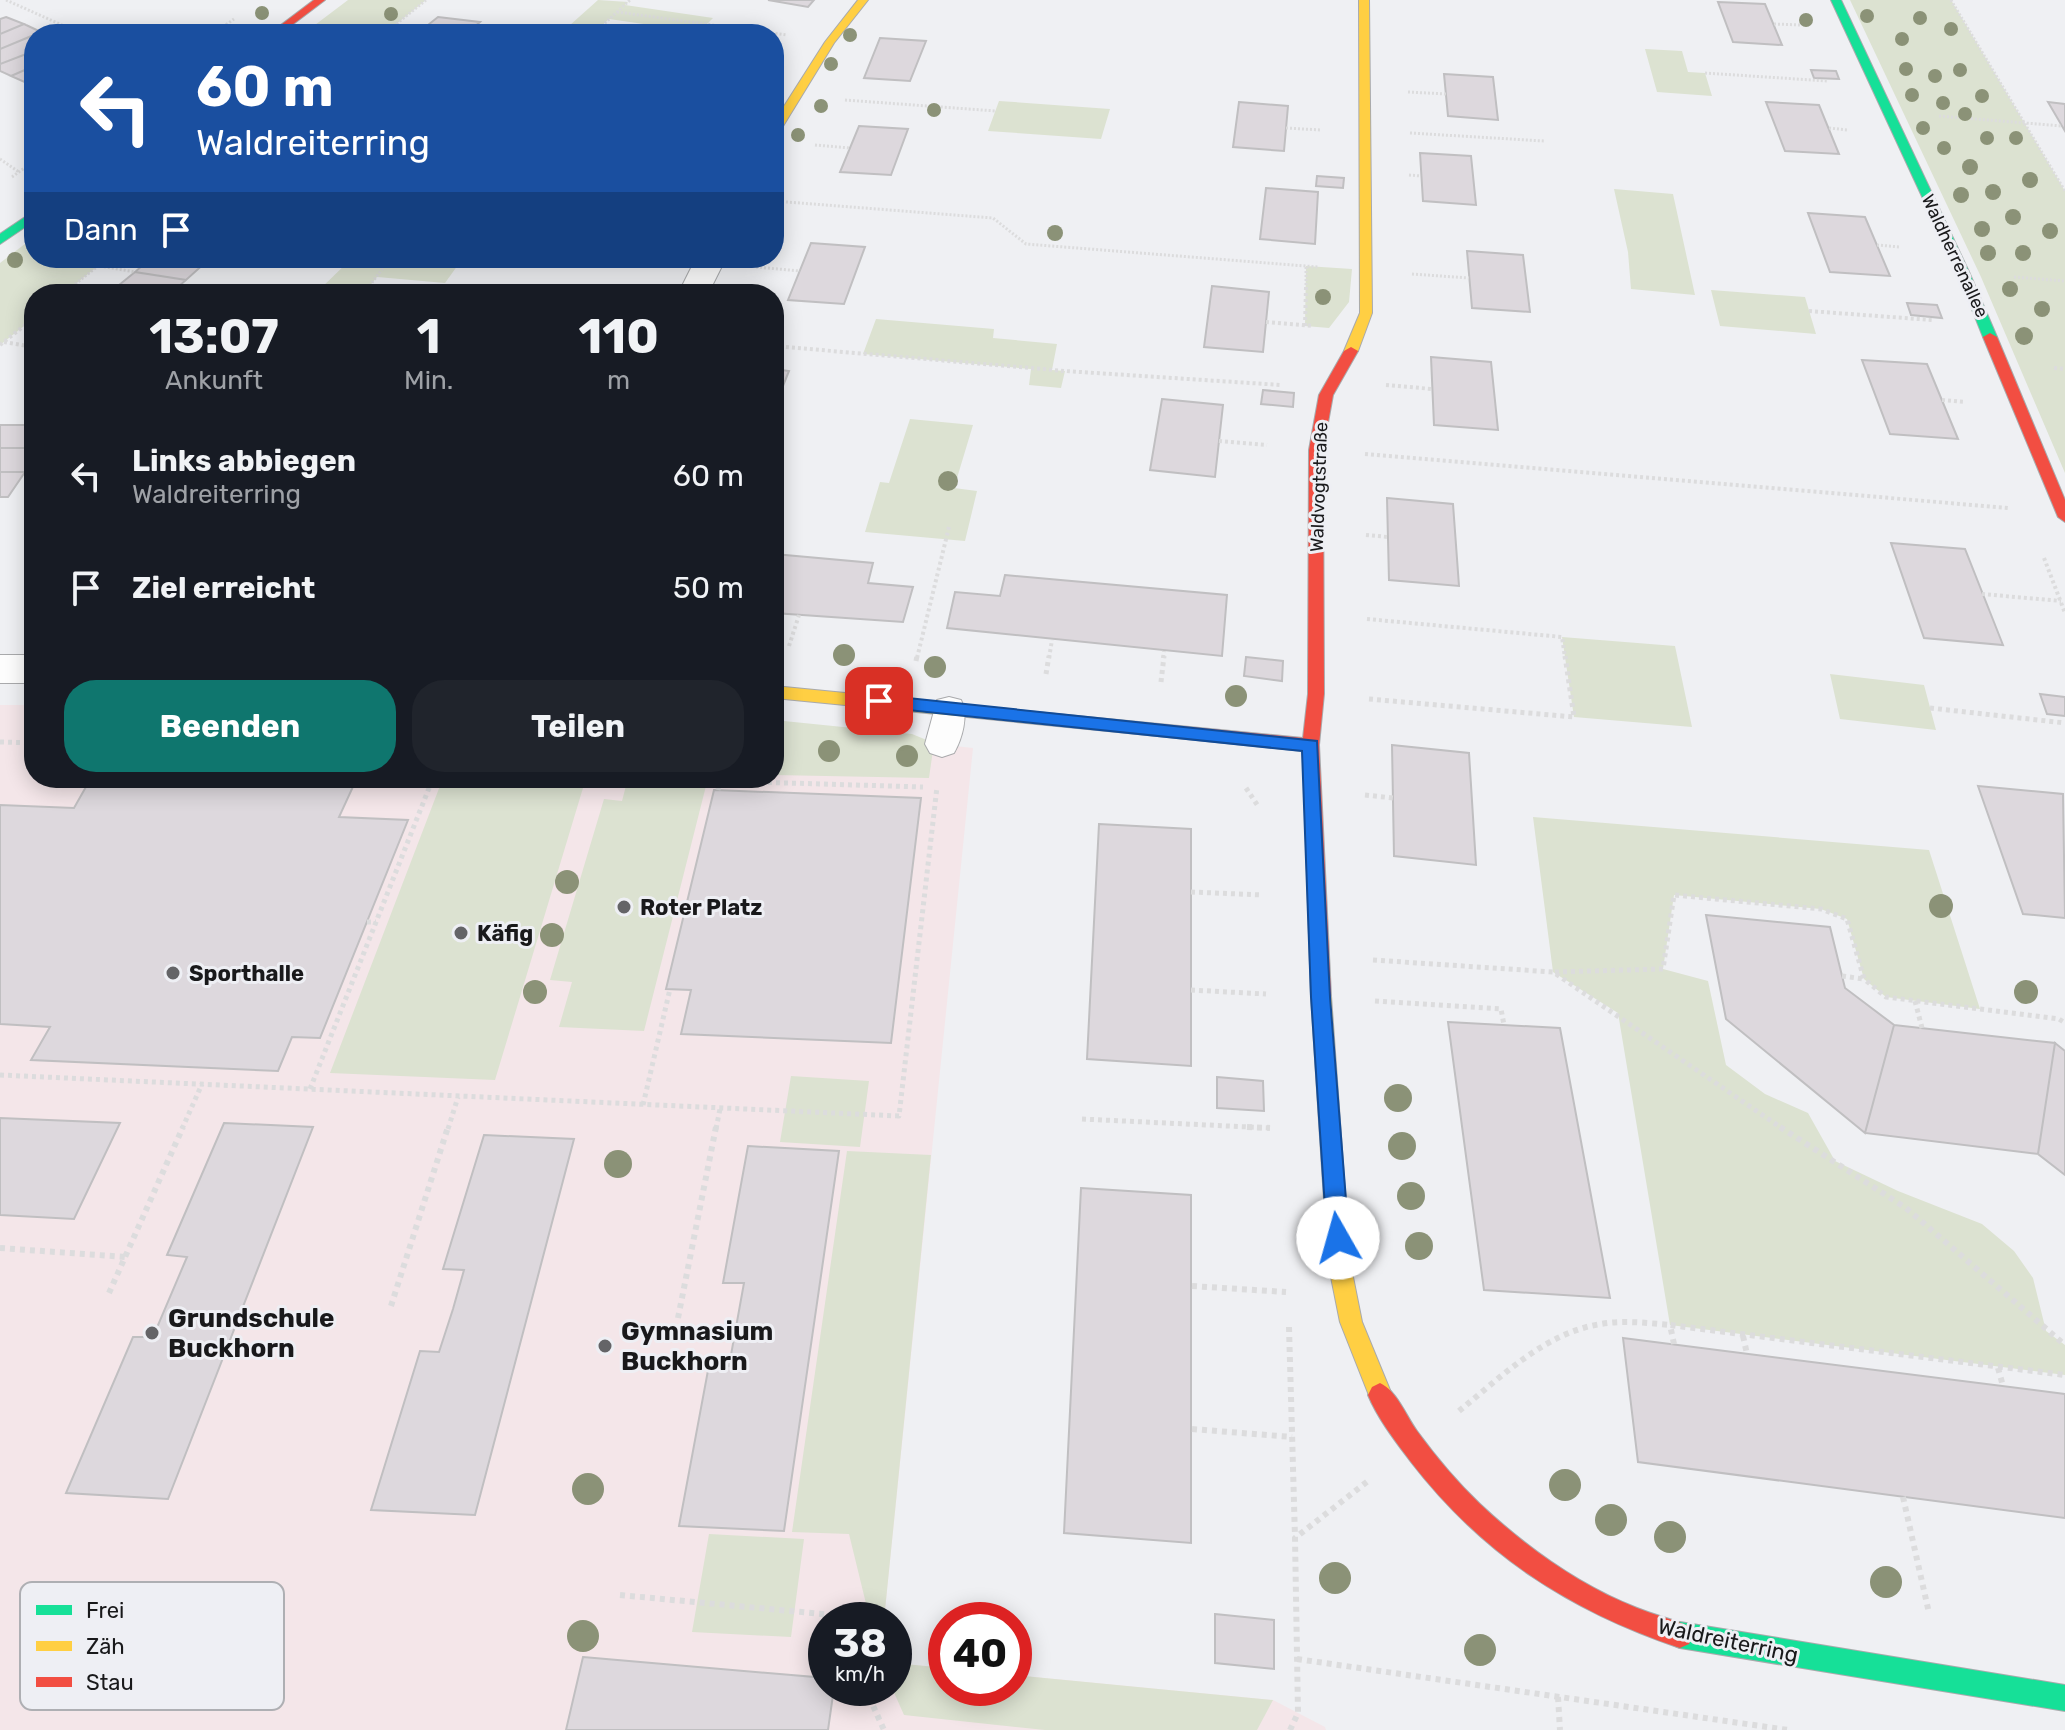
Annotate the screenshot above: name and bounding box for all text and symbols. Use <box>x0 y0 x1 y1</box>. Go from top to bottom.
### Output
text: 60 m <box>196 54 334 120</box>
icon: left <box>64 56 168 160</box>
text: Waldreiterring <box>196 121 430 164</box>
street label: Waldherrenallee <box>1917 191 1993 321</box>
icon: arrive <box>154 208 198 252</box>
text: Dann <box>64 212 138 248</box>
text: 13:07 <box>149 308 279 365</box>
text: 1 <box>417 308 441 365</box>
text: 110 <box>578 308 659 365</box>
text: Ankunft <box>165 365 263 396</box>
text: Min. <box>404 365 453 396</box>
text: m <box>607 365 630 396</box>
street label: Waldvogtstraße <box>1306 421 1332 553</box>
text: Links abbiegen <box>132 443 356 479</box>
icon: left <box>64 454 108 498</box>
text: 60 m <box>673 458 744 494</box>
text: Waldreiterring <box>132 479 301 510</box>
icon: arrive <box>64 566 108 610</box>
text: Ziel erreicht <box>132 570 315 606</box>
text: 50 m <box>673 570 744 606</box>
pin <box>845 667 913 735</box>
icon: arrive <box>857 679 901 723</box>
button: Beenden <box>64 680 396 772</box>
button: Teilen <box>412 680 744 772</box>
place label: Roter Platz <box>640 894 763 921</box>
marker: Roter Platz <box>615 898 633 916</box>
place label: Käfig <box>477 920 533 947</box>
marker: Käfig <box>452 924 470 942</box>
place label: Sporthalle <box>189 960 304 987</box>
marker: Sporthalle <box>164 964 182 982</box>
position arrow <box>1296 1196 1380 1280</box>
place label: Grundschule Buckhorn <box>168 1303 334 1364</box>
place label: Gymnasium Buckhorn <box>621 1316 773 1377</box>
marker: Grundschule Buckhorn <box>143 1324 161 1342</box>
marker: Gymnasium Buckhorn <box>596 1337 614 1355</box>
legend <box>20 1582 284 1710</box>
text: Frei <box>86 1597 124 1624</box>
speed limit sign: 40 <box>928 1602 1032 1706</box>
street label: Waldreiterring <box>1655 1612 1801 1669</box>
text: 38 <box>833 1620 887 1667</box>
text: Zäh <box>86 1633 125 1660</box>
text: km/h <box>835 1662 885 1686</box>
text: Stau <box>86 1669 134 1696</box>

